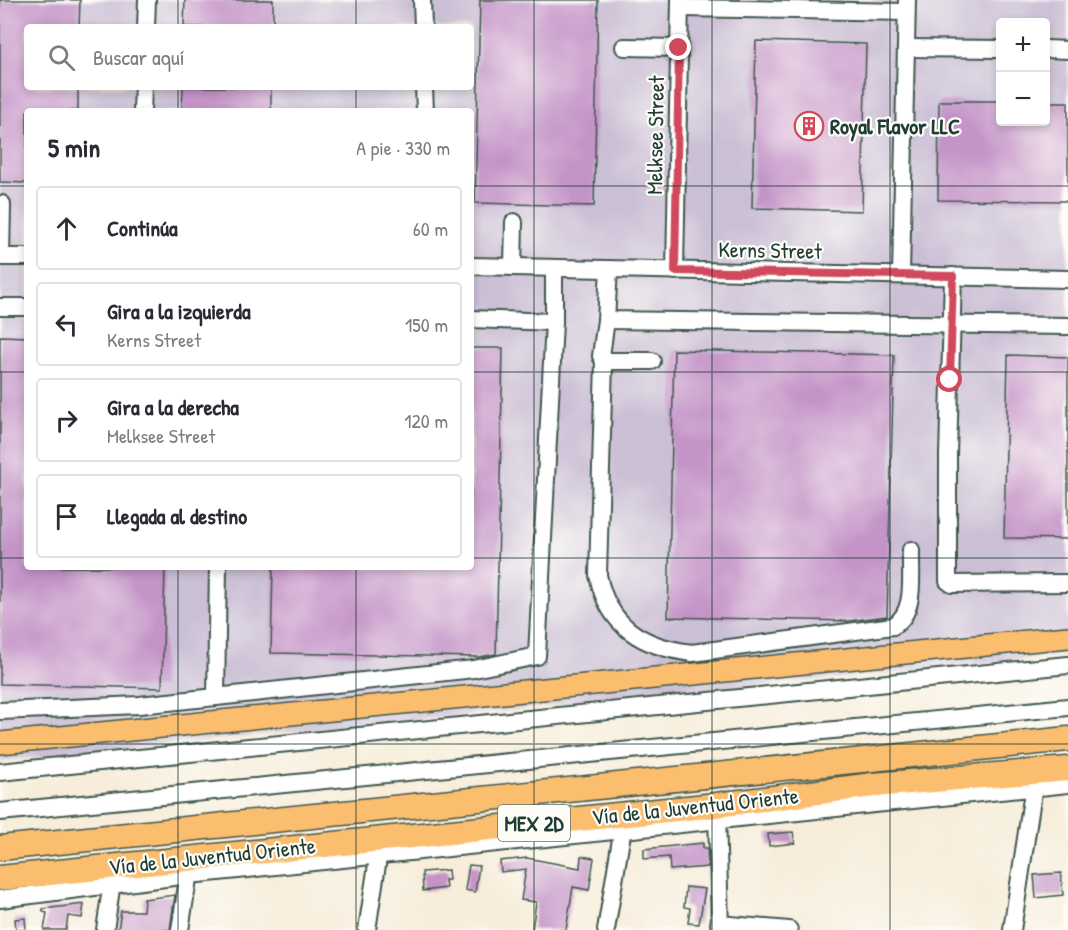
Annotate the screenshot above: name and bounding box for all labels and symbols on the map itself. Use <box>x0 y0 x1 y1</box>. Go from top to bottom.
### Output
route end <box>665 34 691 60</box>
street label: Melksee Street <box>639 75 671 195</box>
building icon: Royal Flavor LLC <box>793 110 825 142</box>
place label: Royal Flavor LLC <box>830 111 960 142</box>
street label: Kerns Street <box>718 234 822 266</box>
route start <box>936 366 962 392</box>
street label: Vía de la Juventud Oriente <box>590 780 800 832</box>
road number: MEX 2D <box>498 805 570 841</box>
street label: Vía de la Juventud Oriente <box>107 830 317 882</box>

